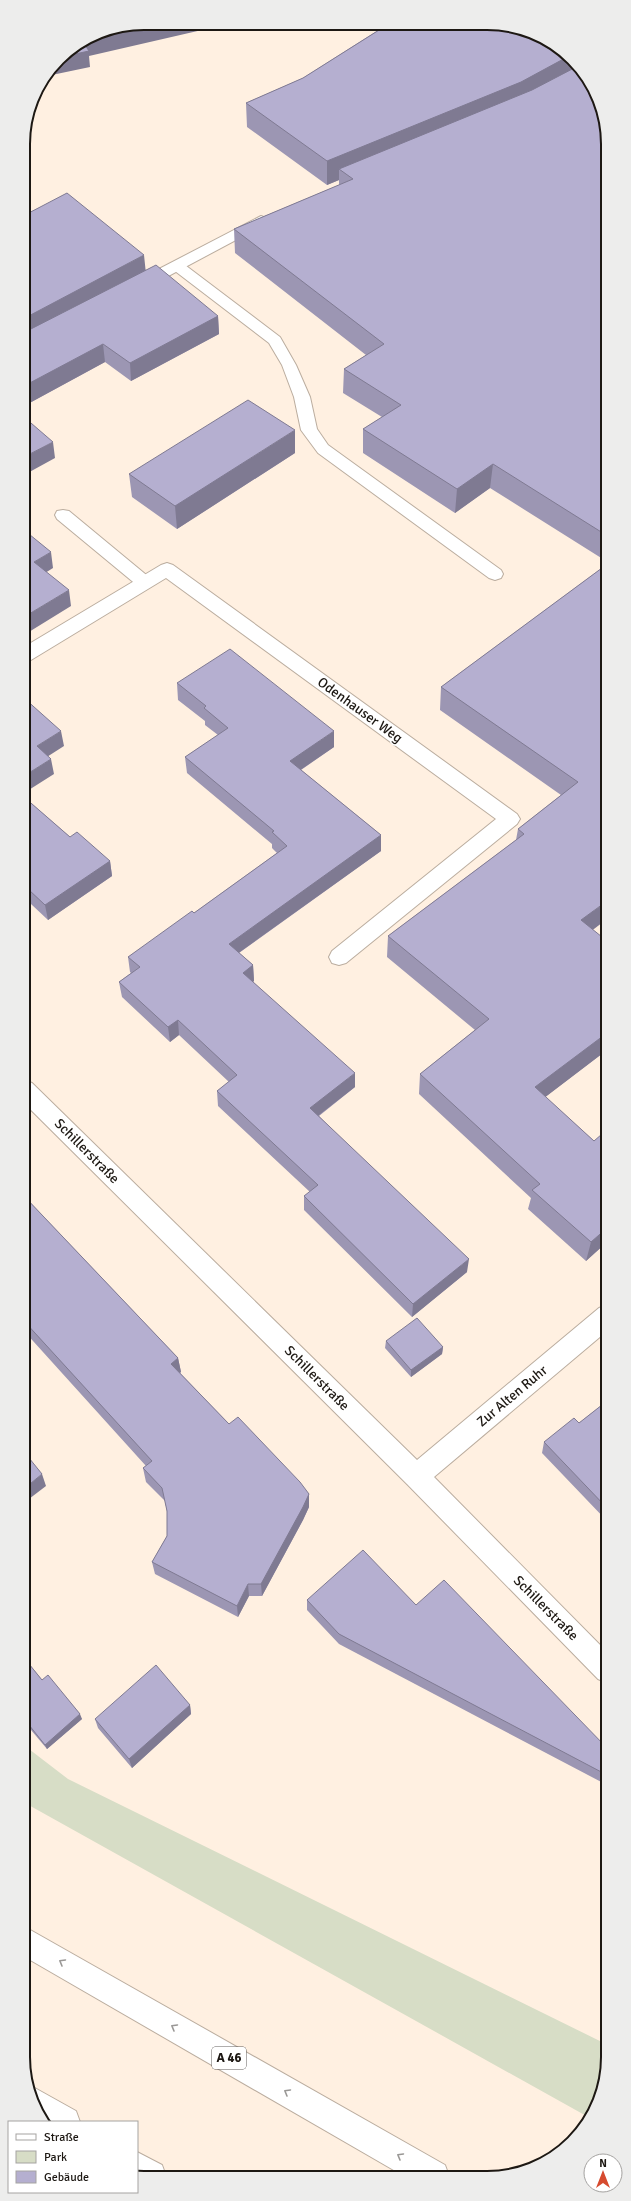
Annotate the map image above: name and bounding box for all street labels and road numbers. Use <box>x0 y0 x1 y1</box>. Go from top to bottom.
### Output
street label: Odenhauser Weg <box>314 674 406 746</box>
street label: Schillerstraße <box>51 1115 123 1187</box>
street label: Schillerstraße <box>281 1342 353 1414</box>
street label: Zur Alten Ruhr <box>473 1361 551 1430</box>
street label: Schillerstraße <box>510 1572 582 1644</box>
road number: A 46 <box>212 2047 246 2069</box>

